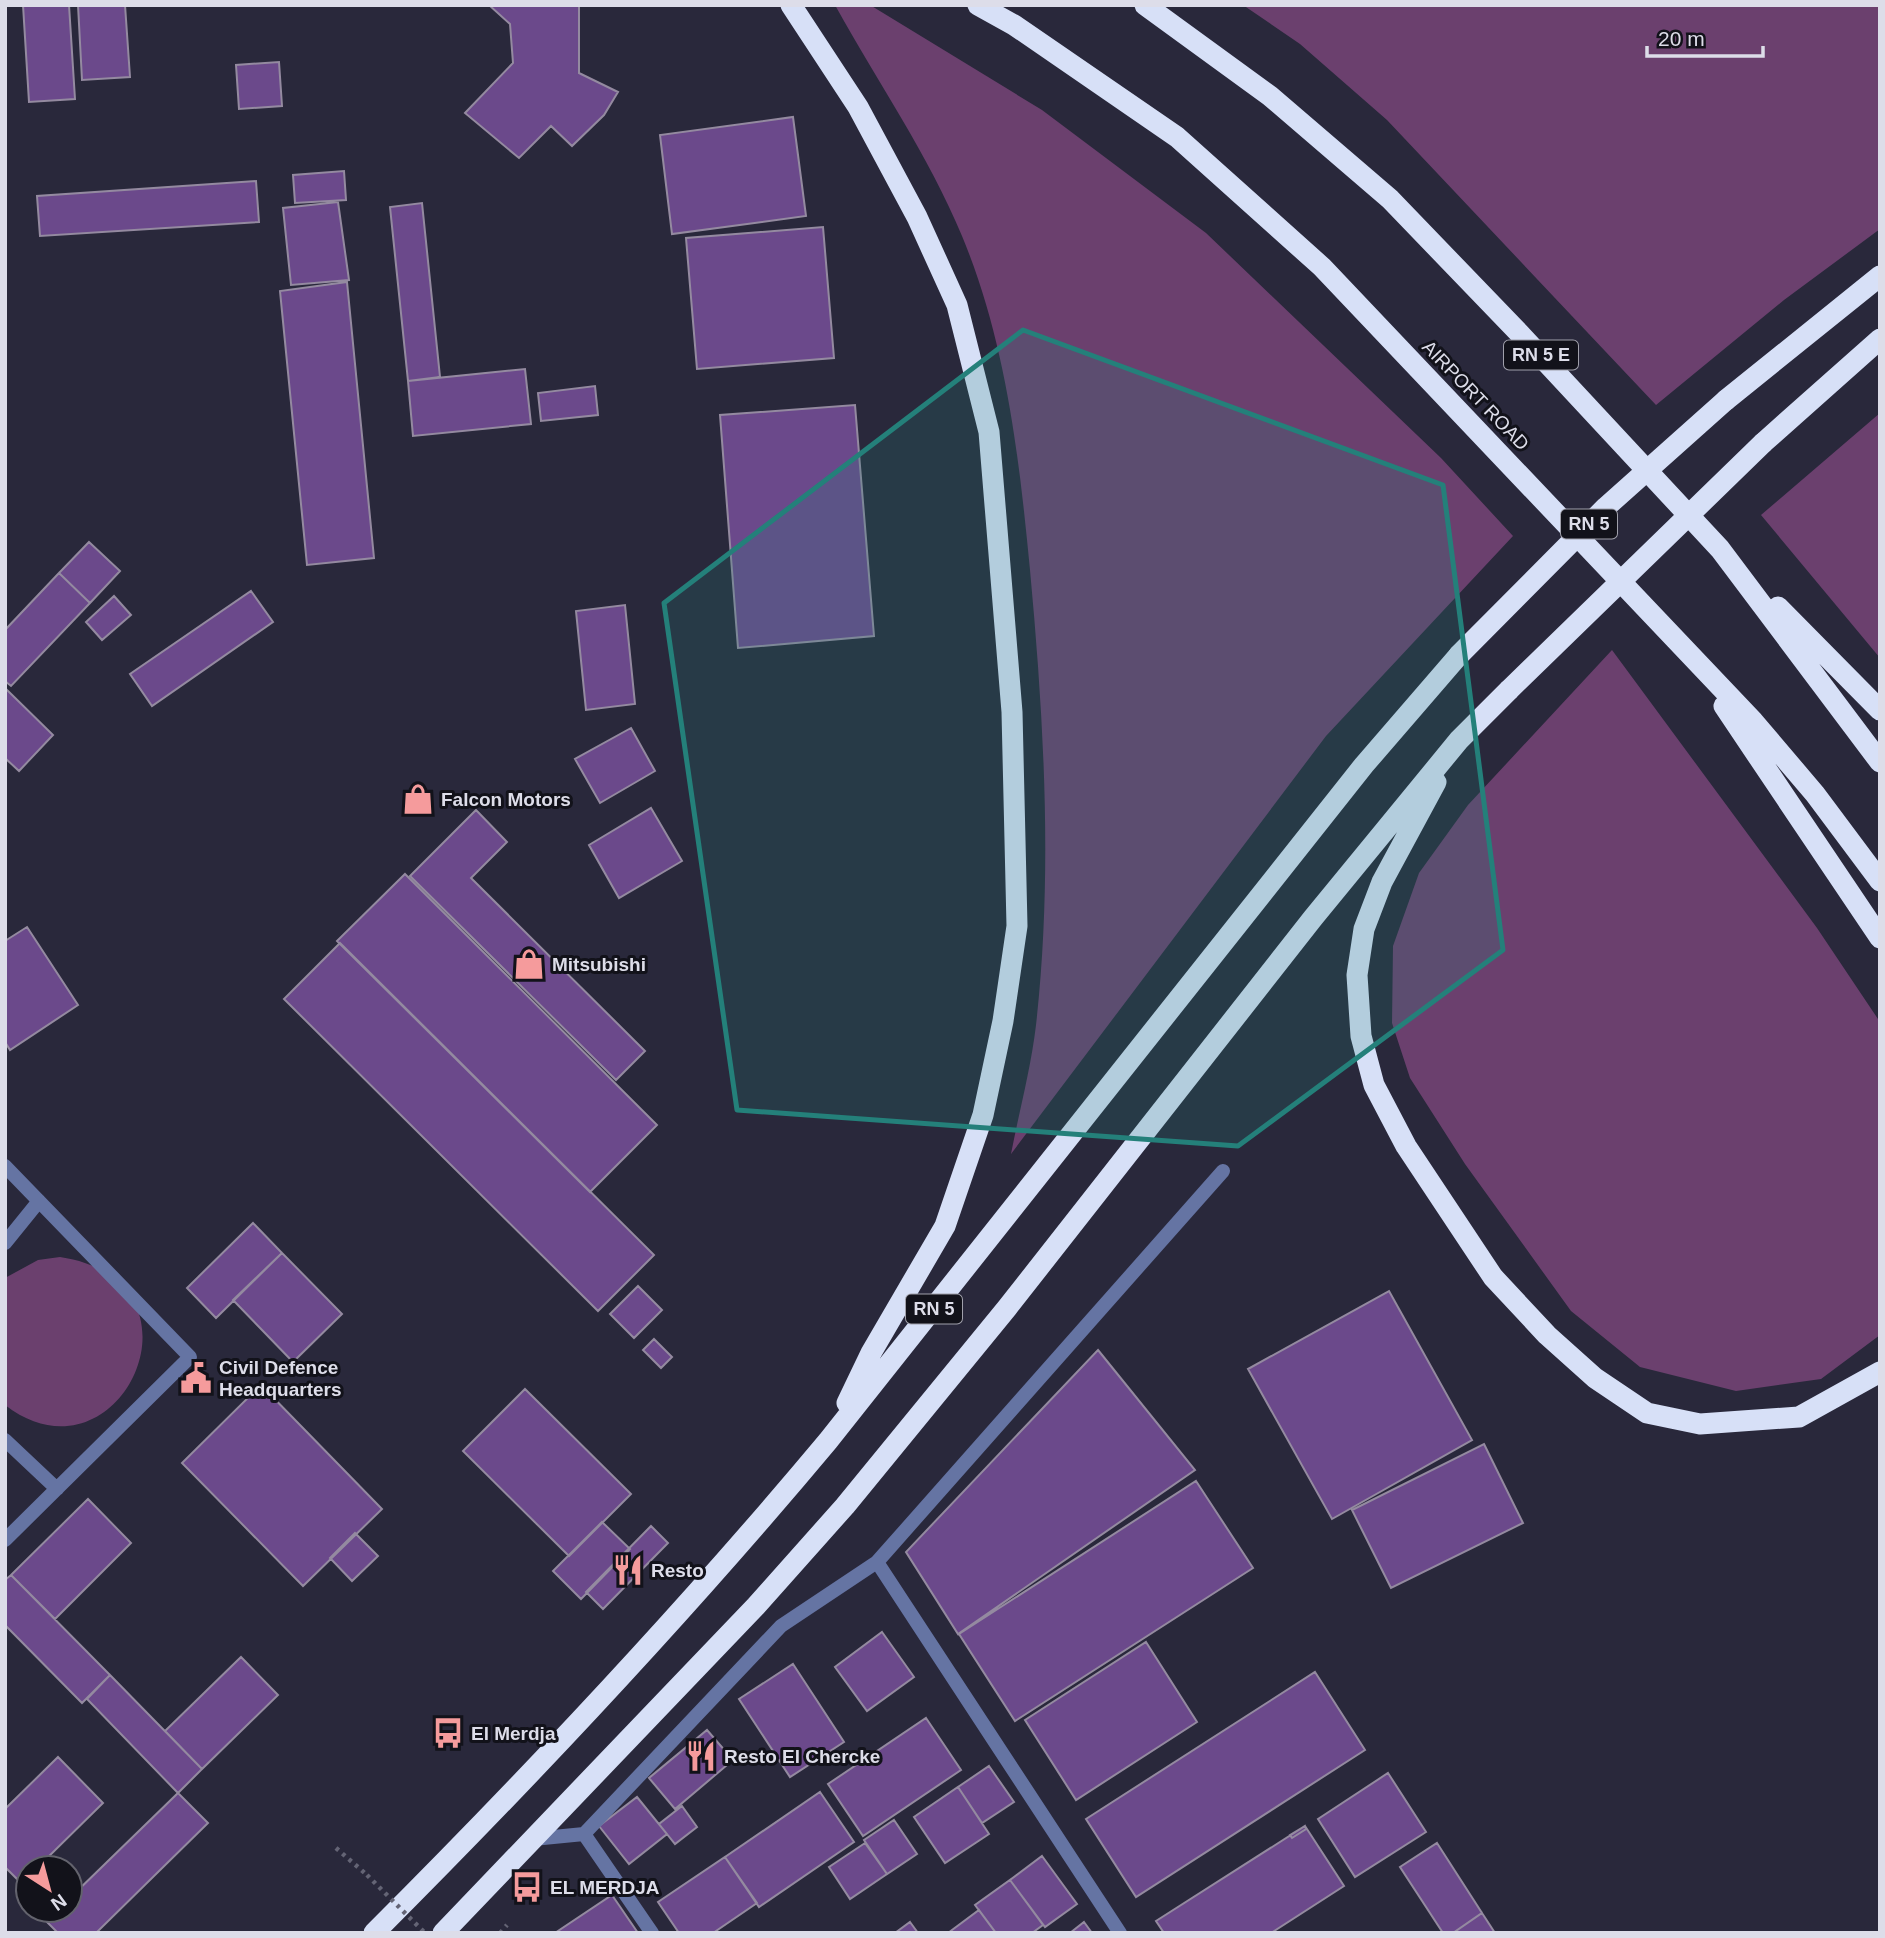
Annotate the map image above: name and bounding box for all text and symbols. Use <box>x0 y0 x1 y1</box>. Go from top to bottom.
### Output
scale bar <box>1647 14 1762 58</box>
text: 20 m <box>1658 27 1705 50</box>
street label: AIRPORT ROAD <box>1418 336 1533 454</box>
road number: RN 5 E <box>1504 340 1578 370</box>
road number: RN 5 <box>1561 510 1617 538</box>
shop icon: Falcon Motors <box>401 782 435 816</box>
place label: Falcon Motors <box>441 789 571 810</box>
shop icon: Mitsubishi <box>512 947 546 981</box>
place label: Mitsubishi <box>552 954 646 975</box>
road number: RN 5 <box>906 1294 962 1324</box>
place label: Civil Defence Headquarters <box>219 1357 342 1400</box>
public building icon: Civil Defence Headquarters <box>179 1361 213 1395</box>
restaurant icon: Resto <box>611 1553 645 1587</box>
place label: Resto <box>651 1560 704 1581</box>
bus stop icon: El Merdja <box>431 1716 465 1750</box>
place label: El Merdja <box>471 1723 556 1744</box>
restaurant icon: Resto El Chercke <box>684 1739 718 1773</box>
place label: Resto El Chercke <box>724 1746 880 1767</box>
north arrow <box>14 1854 84 1924</box>
bus stop icon: EL MERDJA <box>510 1870 544 1904</box>
place label: EL MERDJA <box>550 1877 660 1898</box>
text: N <box>47 1890 70 1915</box>

